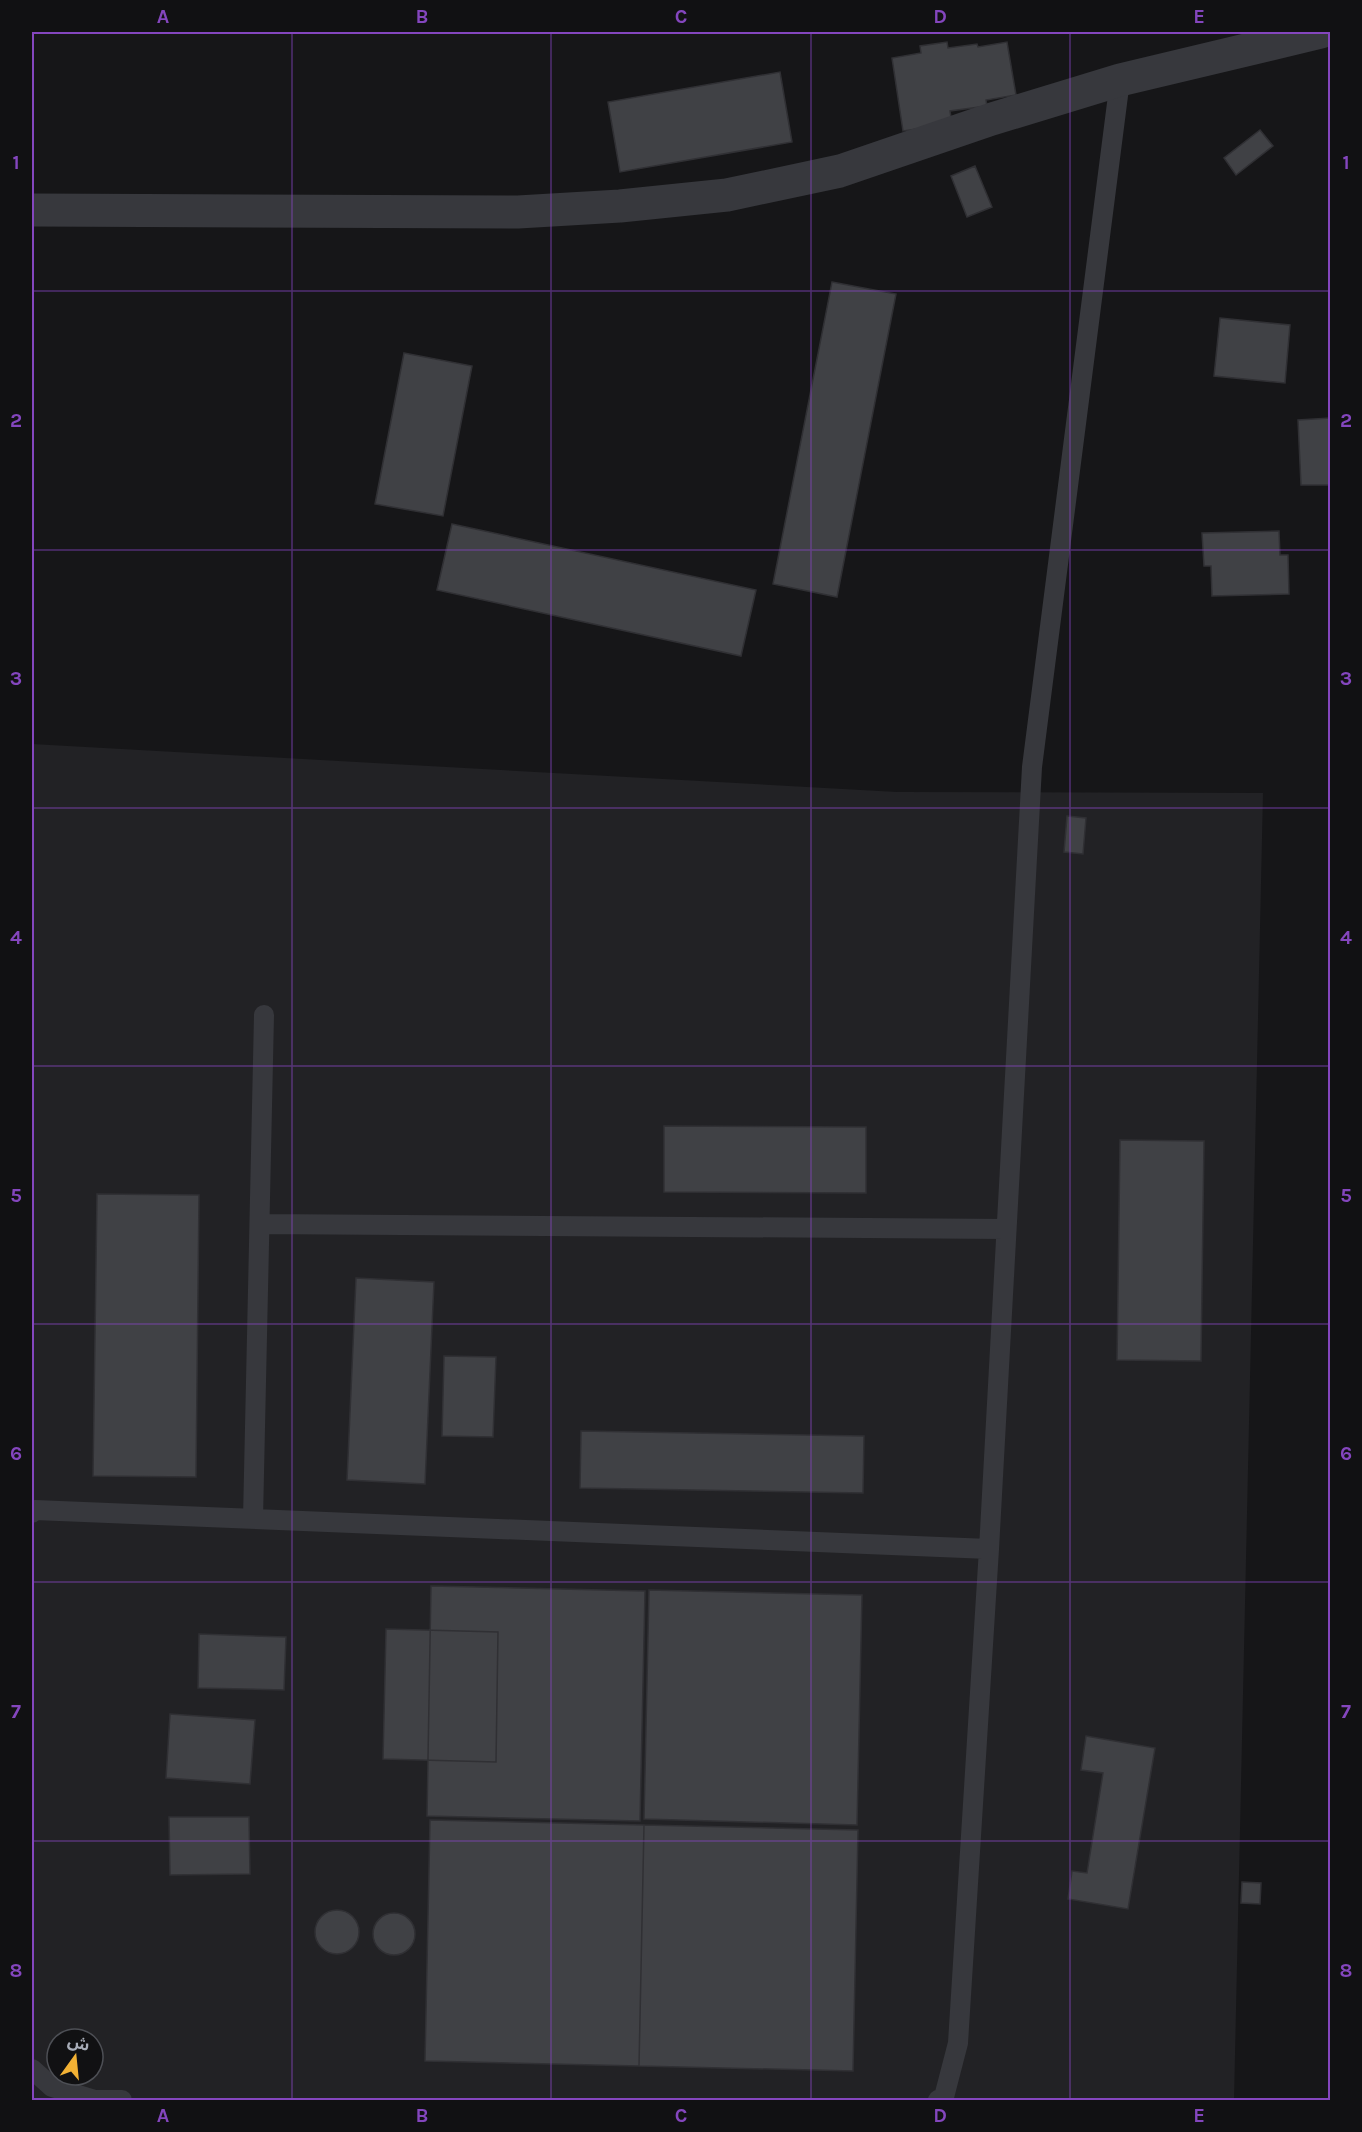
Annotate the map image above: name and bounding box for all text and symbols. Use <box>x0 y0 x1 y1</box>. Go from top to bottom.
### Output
text: A <box>157 5 170 28</box>
text: B <box>416 5 428 28</box>
text: C <box>675 5 687 28</box>
text: D <box>933 5 947 28</box>
text: E <box>1193 5 1205 28</box>
text: 1 <box>12 151 20 174</box>
text: 1 <box>1342 151 1350 174</box>
text: 2 <box>10 409 22 432</box>
text: 2 <box>1340 409 1352 432</box>
text: 3 <box>10 667 22 690</box>
text: 3 <box>1340 667 1352 690</box>
text: 4 <box>10 926 22 949</box>
text: 4 <box>1340 926 1352 949</box>
text: 5 <box>10 1184 22 1207</box>
text: 5 <box>1340 1184 1352 1207</box>
text: 6 <box>10 1442 22 1465</box>
text: 6 <box>1340 1442 1352 1465</box>
text: 7 <box>11 1700 21 1723</box>
text: 7 <box>1341 1700 1351 1723</box>
text: 8 <box>10 1959 22 1982</box>
text: 8 <box>1340 1959 1352 1982</box>
north arrow <box>45 2027 105 2087</box>
text: ش <box>66 2031 92 2055</box>
text: A <box>157 2104 170 2127</box>
text: B <box>416 2104 428 2127</box>
text: C <box>675 2104 687 2127</box>
text: D <box>933 2104 947 2127</box>
text: E <box>1193 2104 1205 2127</box>

